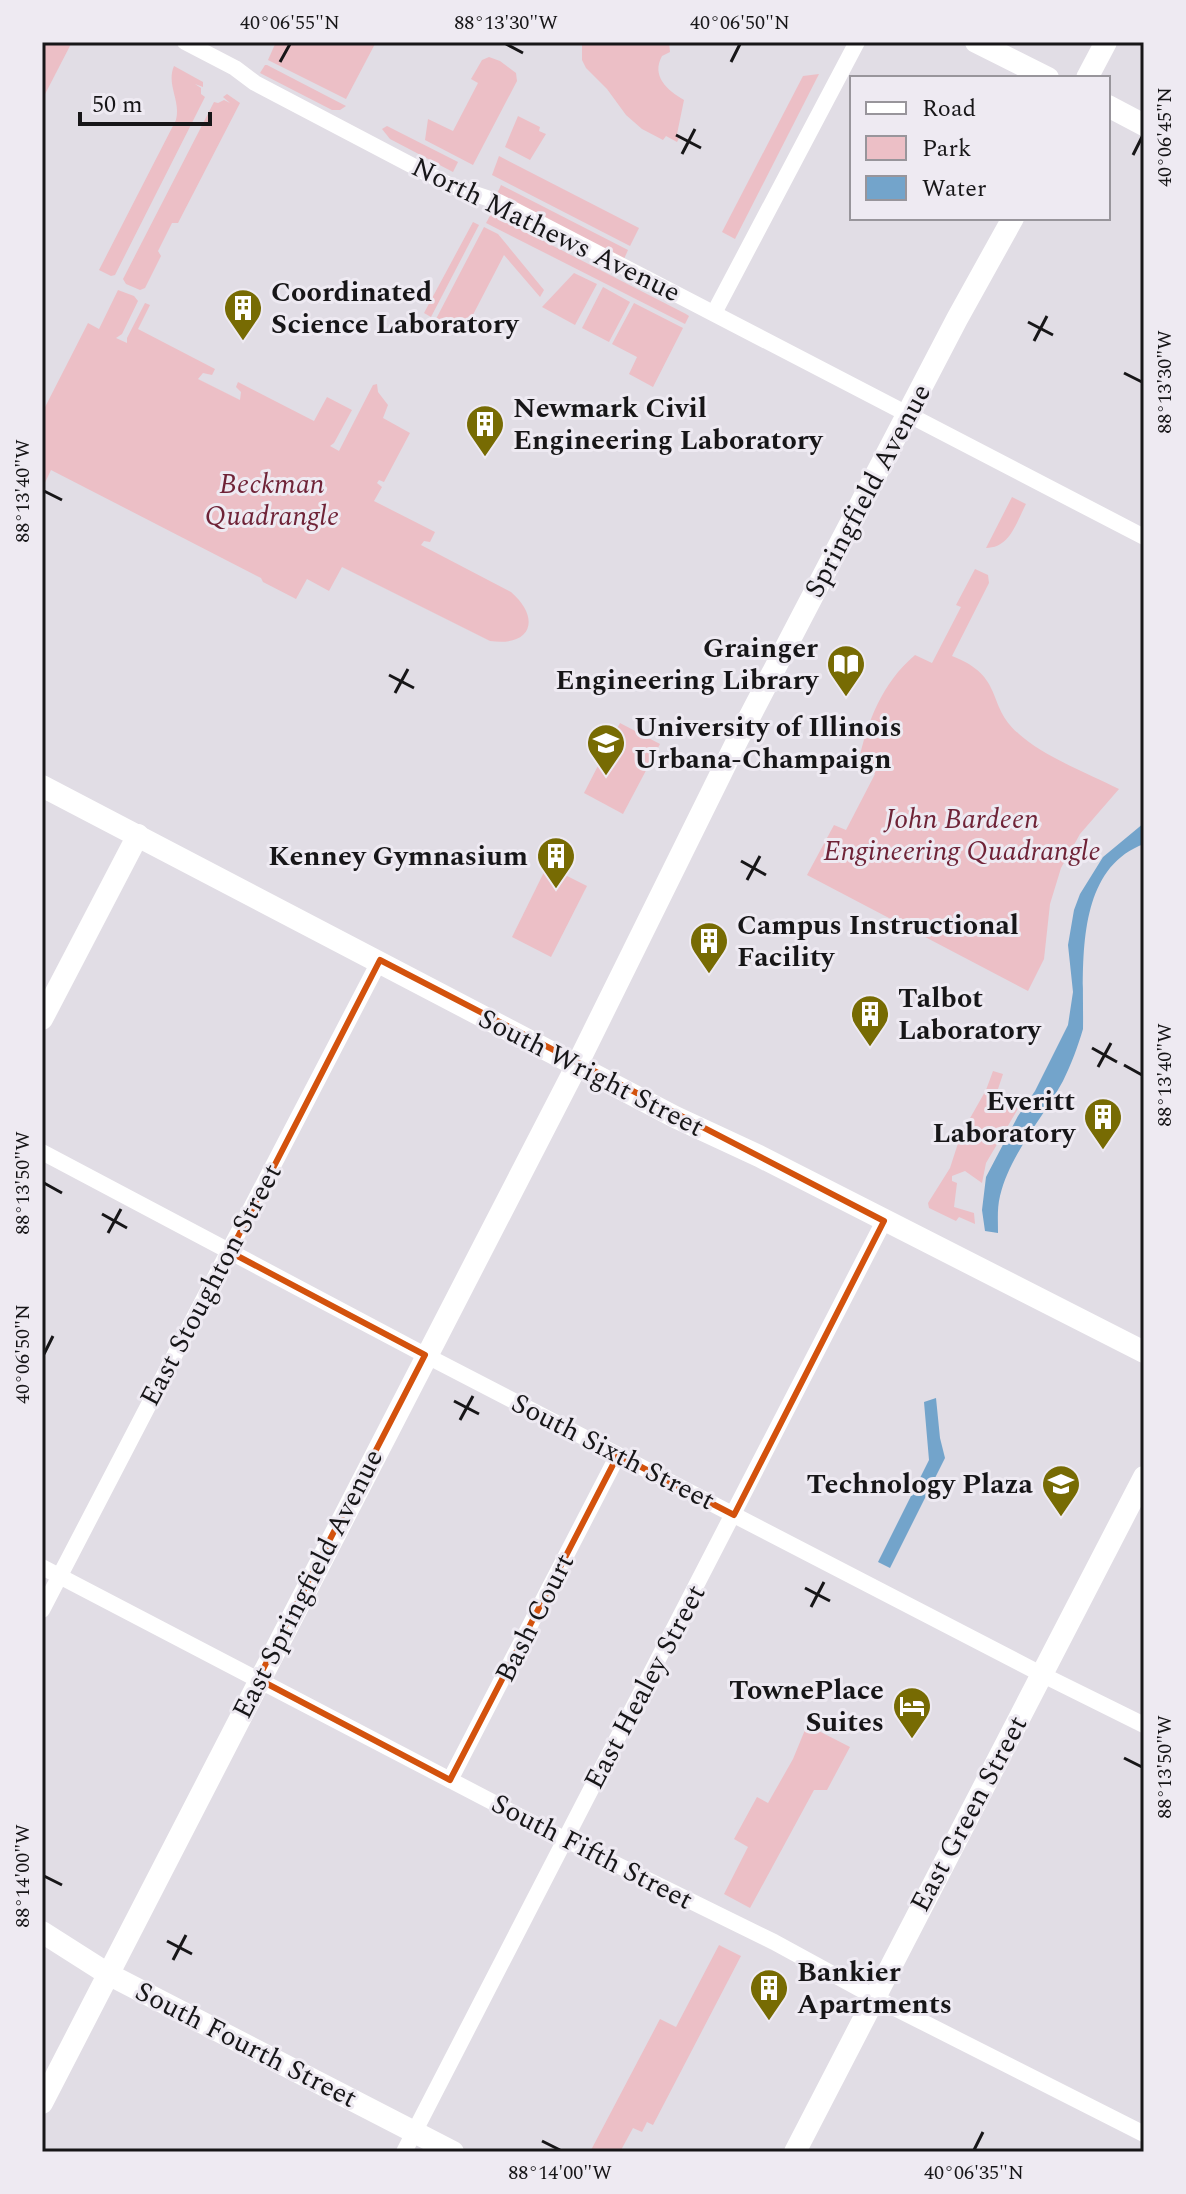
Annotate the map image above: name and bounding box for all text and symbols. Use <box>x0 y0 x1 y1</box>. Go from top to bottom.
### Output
text: 40°06'55"N <box>240 8 340 38</box>
text: 88°13'30"W <box>454 8 558 38</box>
text: 40°06'50"N <box>690 8 790 38</box>
scale bar <box>80 76 210 126</box>
legend <box>850 76 1110 220</box>
text: 50 m <box>92 87 143 123</box>
text: 40°06'45"N <box>1150 87 1180 187</box>
text: Road <box>922 91 976 127</box>
text: Park <box>922 131 972 167</box>
street label: North Mathews Avenue <box>404 146 688 314</box>
text: Water <box>922 171 986 207</box>
place label: Coordinated Science Laboratory <box>271 271 520 346</box>
building icon: Coordinated Science Laboratory <box>222 287 264 342</box>
text: 88°13'30"W <box>1150 330 1180 434</box>
street label: Springfield Avenue <box>793 376 943 606</box>
place label: Newmark Civil Engineering Laboratory <box>513 387 824 462</box>
building icon: Newmark Civil Engineering Laboratory <box>464 403 506 458</box>
text: 88°13'40"W <box>8 439 38 543</box>
park label: Beckman Quadrangle <box>205 463 339 538</box>
place label: Grainger Engineering Library <box>555 627 820 702</box>
library icon: Grainger Engineering Library <box>825 643 867 698</box>
place label: University of Illinois Urbana-Champaign <box>634 706 902 781</box>
school or university icon: University of Illinois Urbana-Champaign <box>585 722 627 777</box>
park label: John Bardeen Engineering Quadrangle <box>823 798 1101 873</box>
place label: Kenney Gymnasium <box>268 835 528 878</box>
building icon: Kenney Gymnasium <box>535 835 577 890</box>
place label: Campus Instructional Facility <box>737 904 1019 979</box>
building icon: Campus Instructional Facility <box>688 920 730 975</box>
place label: Talbot Laboratory <box>898 977 1042 1052</box>
building icon: Talbot Laboratory <box>849 993 891 1048</box>
street label: South Wright Street <box>471 997 711 1149</box>
text: 88°13'40"W <box>1150 1023 1180 1127</box>
place label: Everitt Laboratory <box>933 1080 1077 1155</box>
building icon: Everitt Laboratory <box>1082 1096 1124 1151</box>
text: 88°13'50"W <box>8 1131 38 1235</box>
street label: East Stoughton Street <box>129 1156 293 1414</box>
text: 40°06'50"N <box>8 1304 38 1404</box>
street label: South Sixth Street <box>504 1382 722 1522</box>
street label: East Springfield Avenue <box>221 1442 395 1726</box>
place label: Technology Plaza <box>806 1463 1034 1506</box>
school or university icon: Technology Plaza <box>1040 1463 1082 1518</box>
street label: Bash Court <box>484 1546 586 1690</box>
street label: East Healey Street <box>573 1577 717 1797</box>
place label: TownePlace Suites <box>729 1669 884 1744</box>
hotel icon: TownePlace Suites <box>891 1685 933 1740</box>
street label: East Green Street <box>899 1708 1039 1920</box>
text: 88°13'50"W <box>1150 1715 1180 1819</box>
street label: South Fifth Street <box>484 1783 700 1921</box>
text: 88°14'00"W <box>8 1824 38 1928</box>
place label: Bankier Apartments <box>797 1951 952 2026</box>
building icon: Bankier Apartments <box>748 1967 790 2022</box>
street label: South Fourth Street <box>127 1970 365 2120</box>
text: 88°14'00"W <box>508 2158 612 2188</box>
text: 40°06'35"N <box>924 2158 1024 2188</box>

